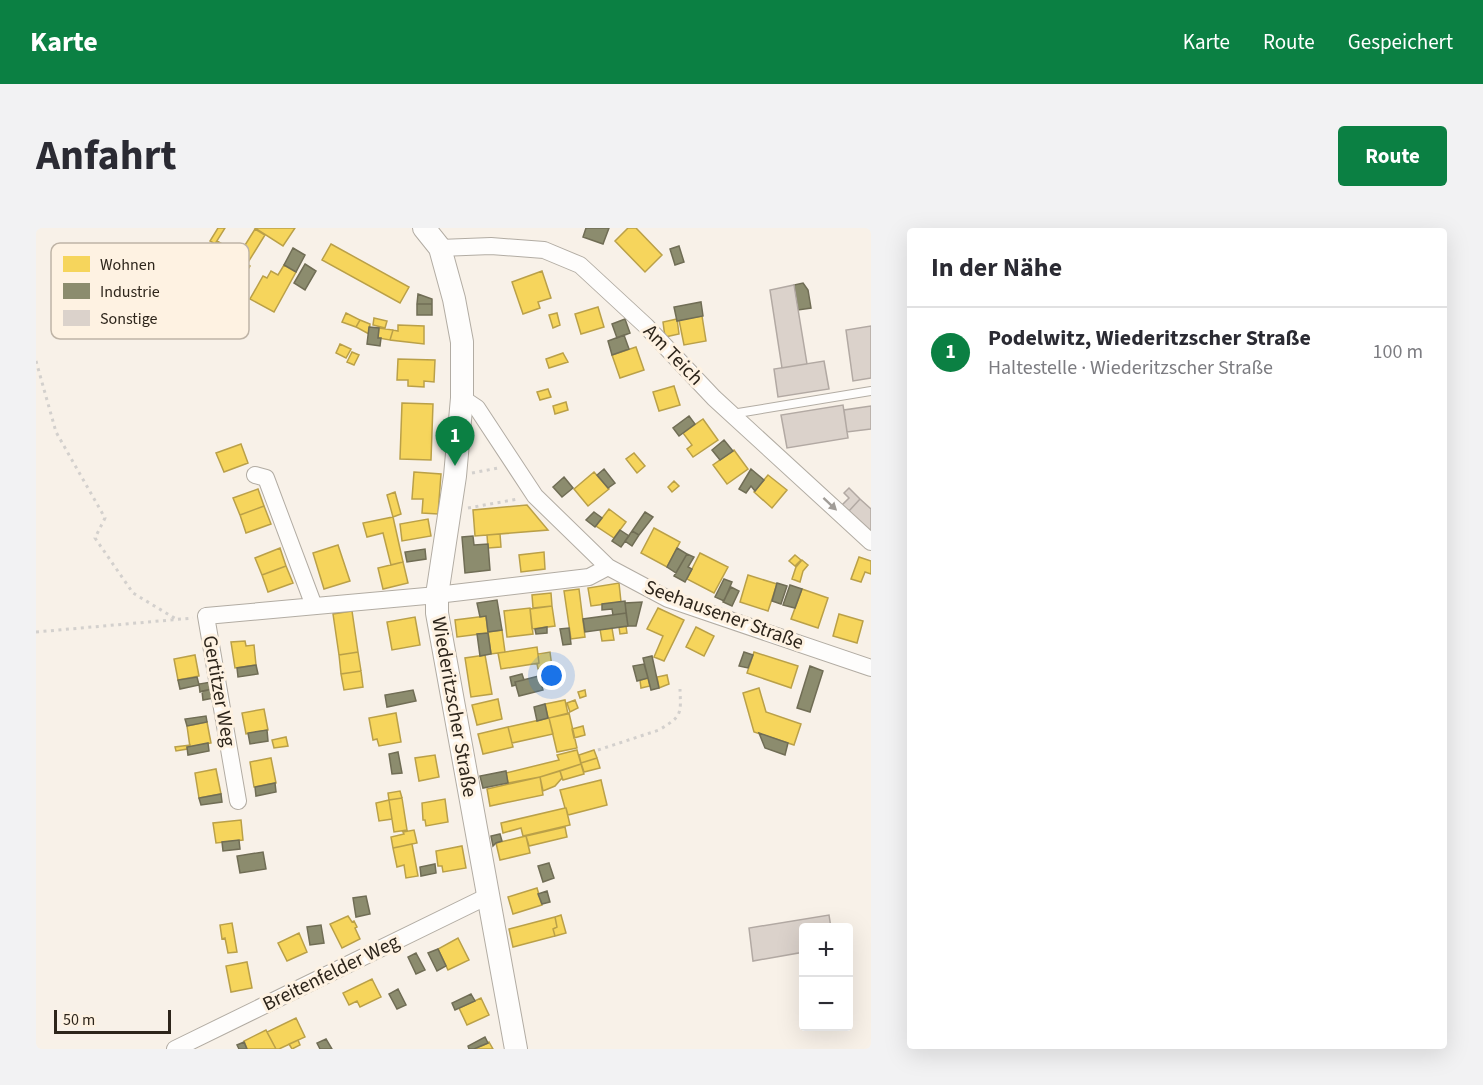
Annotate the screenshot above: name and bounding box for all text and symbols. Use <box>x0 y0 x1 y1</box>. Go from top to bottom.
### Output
text: Karte <box>30 22 98 62</box>
text: Karte <box>1183 27 1230 57</box>
text: Route <box>1263 27 1315 57</box>
text: Gespeichert <box>1348 27 1453 57</box>
text: Anfahrt <box>36 126 177 186</box>
button: Route <box>1338 126 1447 186</box>
legend <box>51 243 249 339</box>
text: In der Nähe <box>931 249 1062 286</box>
text: Wohnen <box>100 254 155 276</box>
text: Industrie <box>100 281 160 303</box>
text: Sonstige <box>100 308 158 330</box>
street label: Am Teich <box>637 318 709 392</box>
text: Podelwitz, Wiederitzscher Straße <box>988 322 1311 354</box>
text: 1 <box>945 338 956 366</box>
text: 100 m <box>1373 338 1423 366</box>
text: Haltestelle · Wiederitzscher Straße <box>988 354 1273 382</box>
pin: 1 <box>436 416 474 466</box>
one-way arrow <box>822 497 837 511</box>
street label: Seehausener Straße <box>641 573 808 657</box>
street label: Wiederitzscher Straße <box>424 615 484 800</box>
street label: Gertitzer Weg <box>195 633 243 749</box>
your location <box>537 661 566 690</box>
map controls <box>799 923 853 1031</box>
button: + <box>799 923 853 977</box>
street label: Breitenfelder Weg <box>258 928 404 1018</box>
button: − <box>799 977 853 1031</box>
scale bar <box>54 1007 171 1034</box>
text: 50 m <box>63 1009 95 1031</box>

